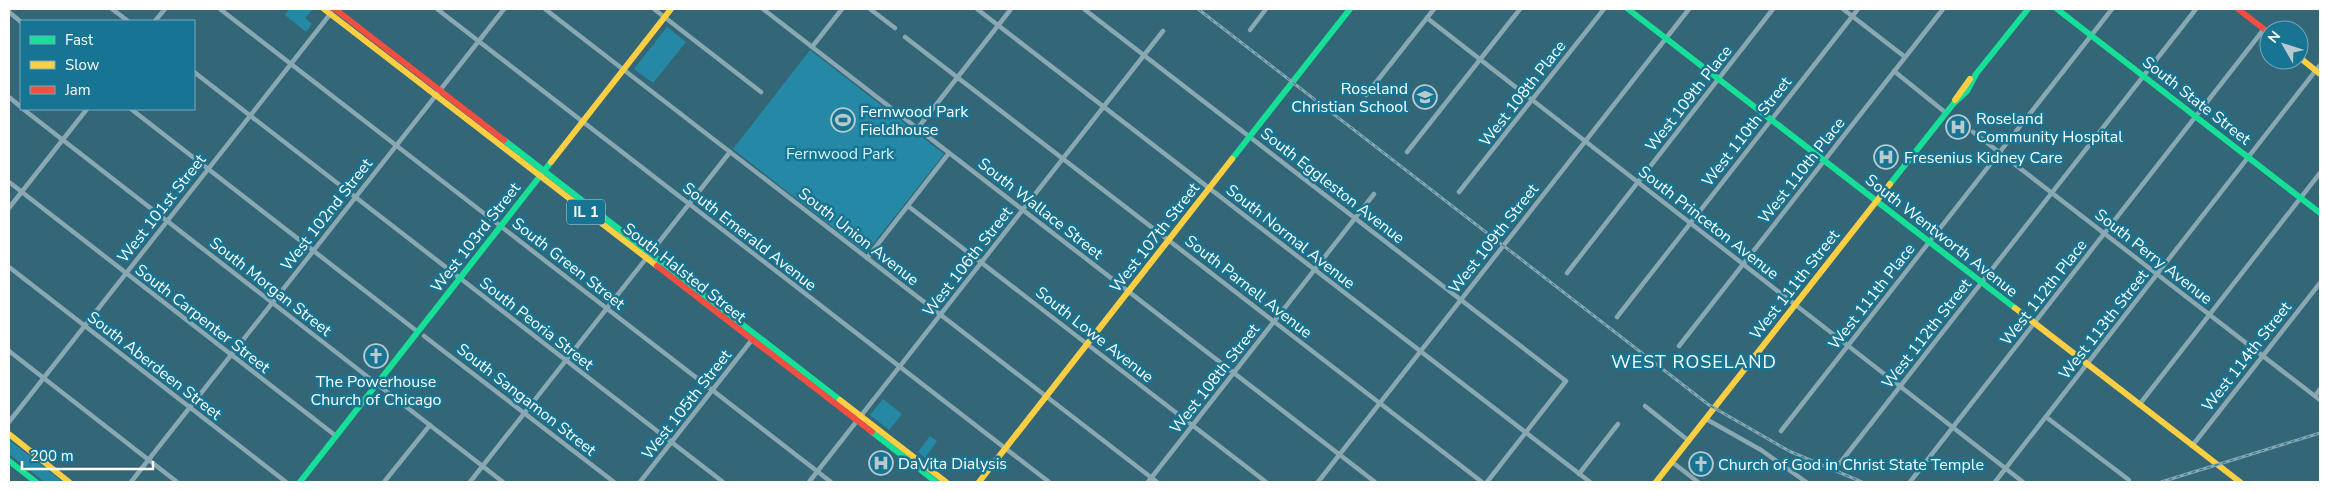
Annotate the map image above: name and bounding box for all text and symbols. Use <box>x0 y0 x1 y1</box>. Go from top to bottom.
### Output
legend <box>20 20 195 110</box>
north arrow <box>2259 20 2309 70</box>
text: N <box>2264 27 2285 47</box>
text: Fast <box>65 30 94 50</box>
street label: West 108th Place <box>1474 36 1571 151</box>
street label: West 109th Place <box>1640 41 1737 156</box>
street label: South State Street <box>2138 51 2256 150</box>
text: Slow <box>65 55 100 75</box>
street label: West 110th Street <box>1697 72 1797 191</box>
place label: Roseland Christian School <box>1291 78 1408 118</box>
text: Jam <box>64 80 91 100</box>
school or university icon: Roseland Christian School <box>1412 84 1438 110</box>
place label: Fernwood Park Fieldhouse <box>860 101 969 141</box>
sports icon: Fernwood Park Fieldhouse <box>830 107 856 133</box>
place label: Roseland Community Hospital <box>1976 108 2123 148</box>
street label: West 110th Place <box>1753 113 1850 228</box>
hospital icon: Roseland Community Hospital <box>1945 114 1971 140</box>
street label: South Eggleston Avenue <box>1256 123 1409 249</box>
park label: Fernwood Park <box>786 143 895 165</box>
hospital icon: Fresenius Kidney Care <box>1873 144 1899 170</box>
place label: Fresenius Kidney Care <box>1904 147 2063 169</box>
street label: West 101st Street <box>112 149 211 268</box>
street label: West 102nd Street <box>276 153 378 276</box>
street label: South Wallace Street <box>973 153 1108 265</box>
street label: South Princeton Avenue <box>1634 161 1783 285</box>
street label: South Wentworth Avenue <box>1860 169 2022 302</box>
street label: South Emerald Avenue <box>678 177 821 296</box>
street label: West 103rd Street <box>426 178 526 297</box>
street label: West 107th Street <box>1105 178 1205 297</box>
street label: South Normal Avenue <box>1221 179 1360 294</box>
street label: West 109th Street <box>1444 179 1544 298</box>
street label: South Union Avenue <box>793 183 923 291</box>
road number: IL 1 <box>567 200 605 224</box>
street label: West 106th Street <box>918 202 1018 321</box>
street label: South Perry Avenue <box>2090 204 2217 310</box>
street label: South Green Street <box>507 213 630 315</box>
street label: South Halsted Street <box>618 218 751 328</box>
street label: West 111th Street <box>1745 225 1845 344</box>
street label: South Parnell Avenue <box>1180 230 1317 344</box>
street label: South Morgan Street <box>205 232 336 342</box>
street label: West 112th Place <box>1995 235 2092 350</box>
street label: West 111th Place <box>1823 239 1920 354</box>
street label: South Carpenter Street <box>130 259 275 379</box>
street label: West 113th Street <box>2054 265 2154 384</box>
street label: South Peoria Street <box>475 272 598 376</box>
street label: West 112th Street <box>1877 274 1977 393</box>
street label: South Lowe Avenue <box>1031 282 1158 388</box>
street label: West 114th Street <box>2197 297 2297 416</box>
street label: South Aberdeen Street <box>83 306 226 425</box>
street label: West 108th Street <box>1165 319 1265 438</box>
street label: South Sangamon Street <box>452 338 601 461</box>
church icon: The Powerhouse Church of Chicago <box>363 343 389 369</box>
street label: West 105th Street <box>637 345 737 464</box>
district label: WEST ROSELAND <box>1611 350 1777 374</box>
place label: The Powerhouse Church of Chicago <box>311 371 442 411</box>
scale bar <box>22 438 154 470</box>
text: 200 m <box>30 446 74 466</box>
hospital icon: DaVita Dialysis <box>868 450 894 476</box>
church icon: Church of God in Christ State Temple <box>1688 451 1714 477</box>
place label: DaVita Dialysis <box>898 453 1007 475</box>
place label: Church of God in Christ State Temple <box>1718 454 1984 476</box>

